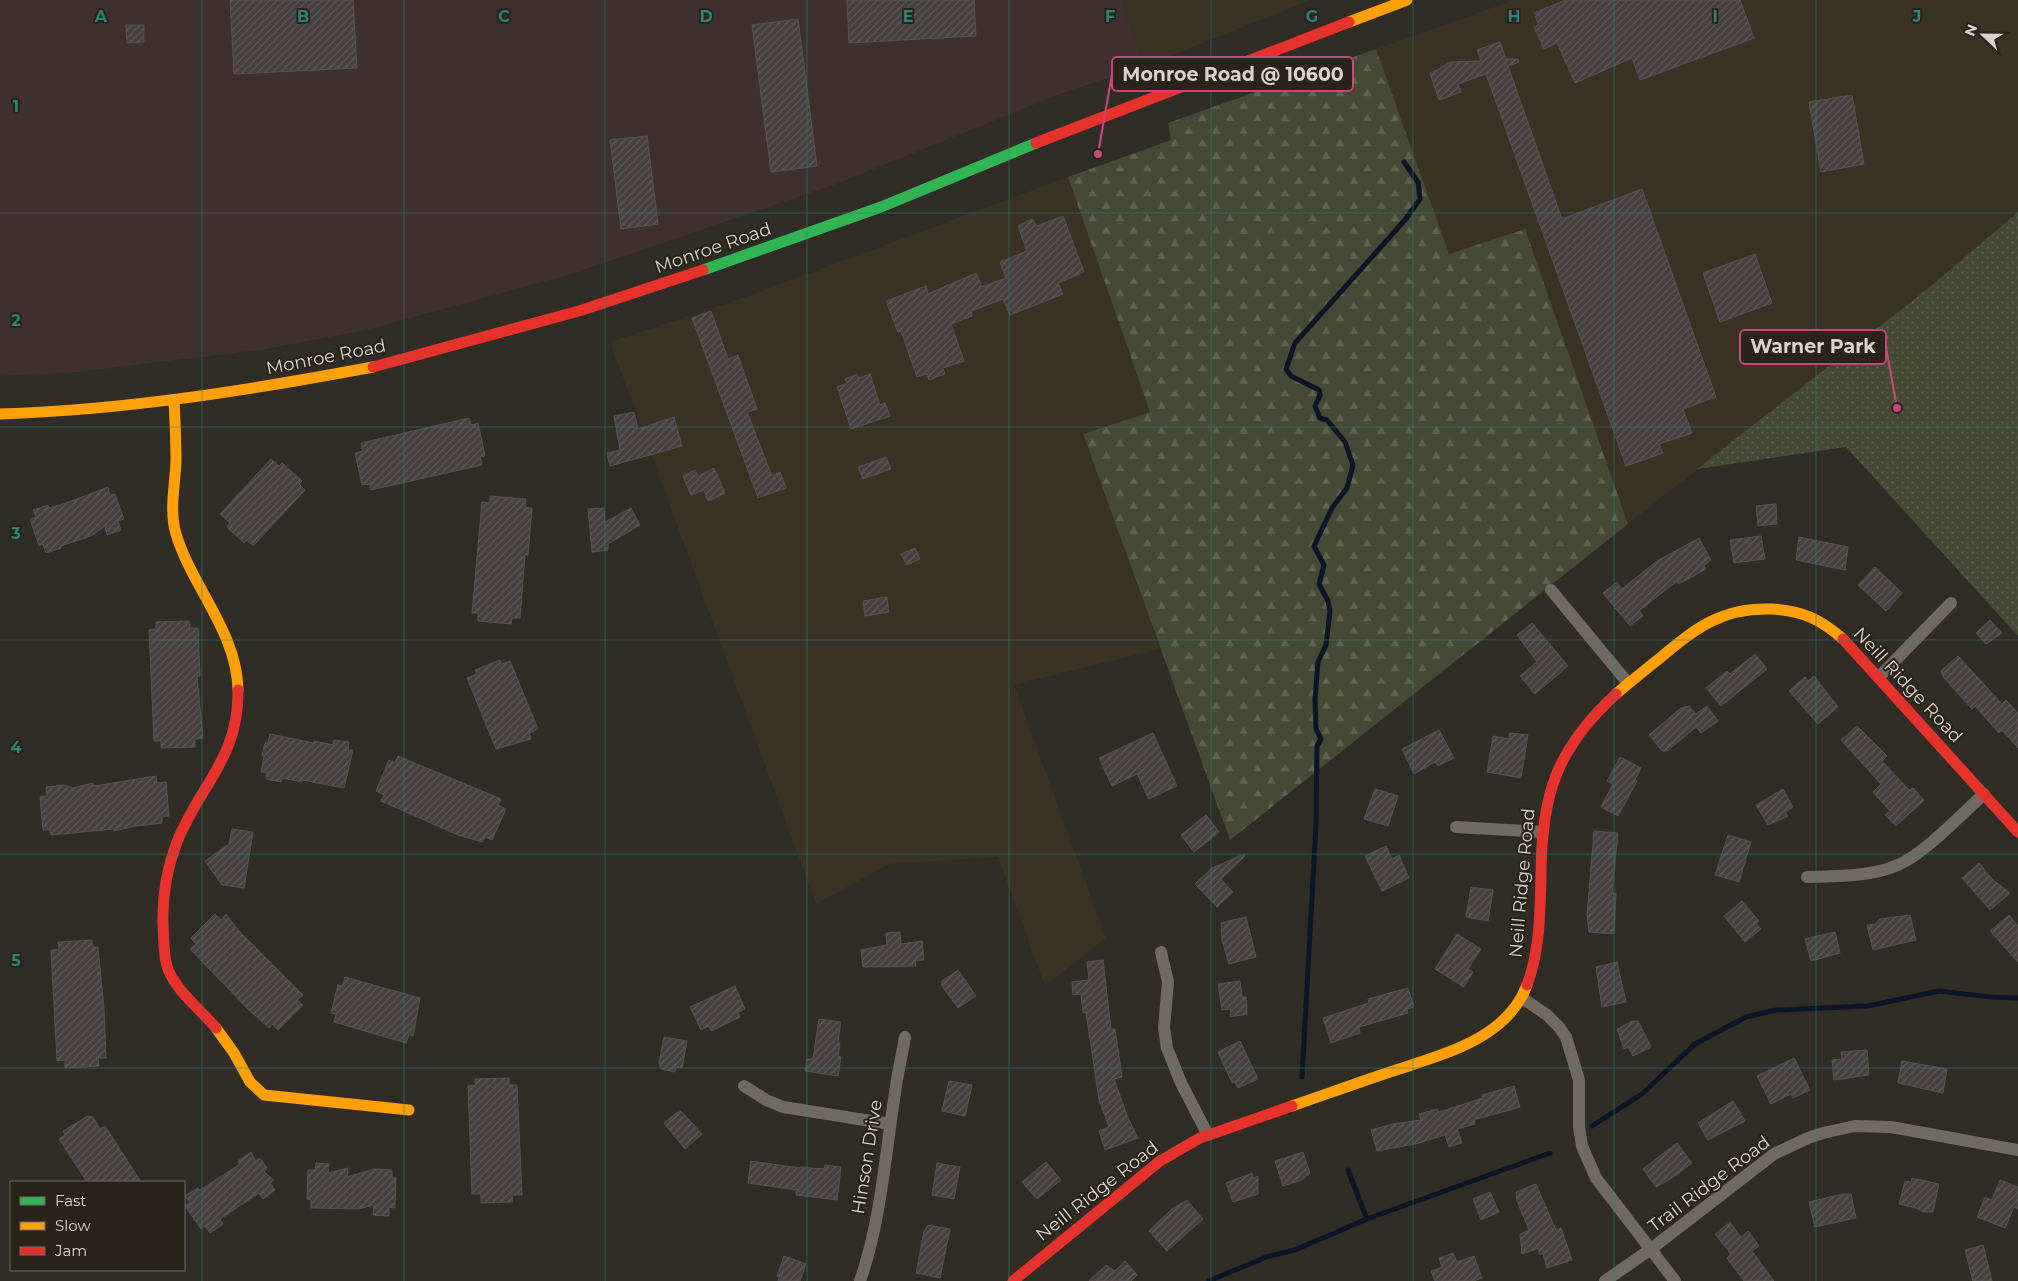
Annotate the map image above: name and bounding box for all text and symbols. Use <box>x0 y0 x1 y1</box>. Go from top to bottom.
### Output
text: A <box>94 7 108 26</box>
text: B <box>297 7 309 26</box>
text: C <box>498 7 510 26</box>
text: D <box>699 7 713 26</box>
text: E <box>903 7 913 26</box>
text: F <box>1105 7 1115 26</box>
text: G <box>1306 7 1318 26</box>
text: H <box>1508 7 1520 26</box>
text: I <box>1712 7 1718 26</box>
text: J <box>1912 7 1921 26</box>
north arrow <box>1958 10 2008 60</box>
text: N <box>1960 22 1981 39</box>
callout: Monroe Road @ 10600 <box>1112 57 1353 91</box>
text: Monroe Road @ 10600 <box>1122 63 1344 86</box>
text: 1 <box>13 97 19 116</box>
street label: Monroe Road <box>652 218 774 278</box>
text: 2 <box>11 311 21 330</box>
callout: Warner Park <box>1740 330 1886 364</box>
street label: Monroe Road <box>264 335 388 379</box>
text: Warner Park <box>1750 335 1876 358</box>
text: 3 <box>10 524 21 543</box>
street label: Neill Ridge Road <box>1849 623 1967 747</box>
text: 4 <box>10 738 22 757</box>
street label: Neill Ridge Road <box>1505 807 1539 959</box>
text: 5 <box>11 951 21 970</box>
street label: Hinson Drive <box>847 1098 887 1216</box>
street label: Trail Ridge Road <box>1644 1131 1774 1237</box>
street label: Neill Ridge Road <box>1031 1136 1163 1246</box>
legend <box>10 1181 185 1271</box>
text: Fast <box>55 1191 86 1210</box>
text: Slow <box>55 1216 91 1235</box>
text: Jam <box>54 1241 87 1260</box>

